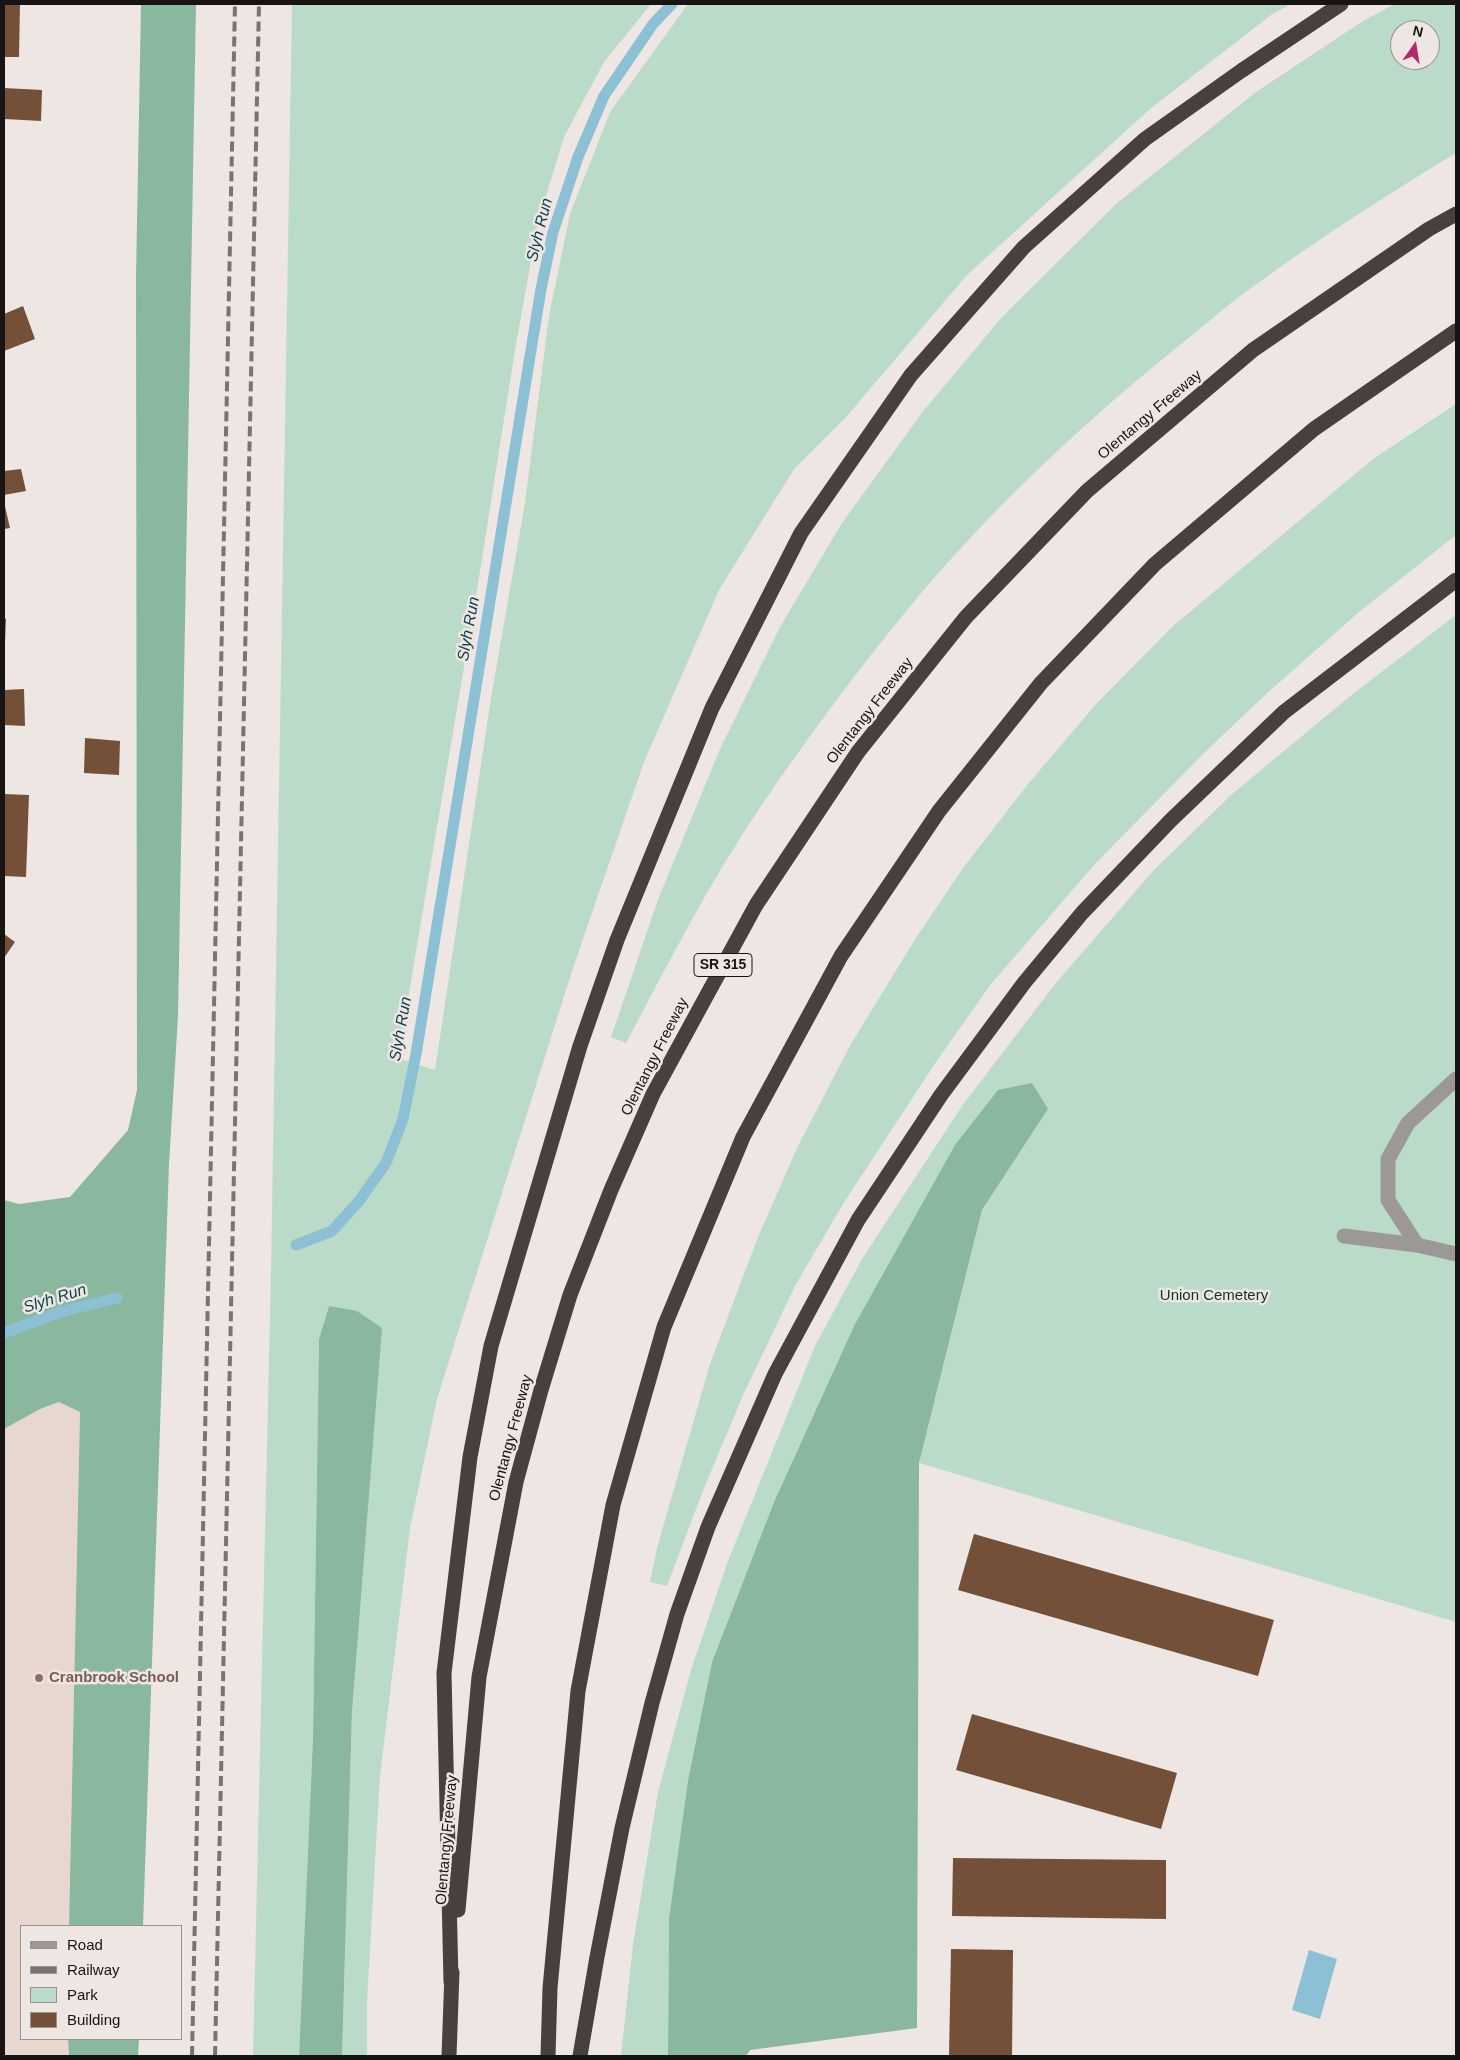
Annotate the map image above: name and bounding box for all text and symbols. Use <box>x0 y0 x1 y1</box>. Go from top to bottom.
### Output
north arrow <box>1390 20 1440 70</box>
text: N <box>1411 22 1425 40</box>
water label: Slyh Run <box>523 196 557 264</box>
street label: Olentangy Freeway <box>1094 366 1206 464</box>
water label: Slyh Run <box>454 595 484 663</box>
street label: Olentangy Freeway <box>823 654 917 768</box>
road number: SR 315 <box>694 954 752 976</box>
water label: Slyh Run <box>386 995 416 1063</box>
street label: Olentangy Freeway <box>617 995 693 1119</box>
water label: Slyh Run <box>21 1280 89 1318</box>
park label: Union Cemetery <box>1160 1287 1268 1305</box>
street label: Olentangy Freeway <box>485 1373 537 1503</box>
place label: Cranbrook School <box>49 1669 179 1687</box>
marker: Cranbrook School <box>33 1672 45 1684</box>
street label: Olentangy Freeway <box>432 1774 462 1906</box>
legend <box>20 1925 182 2040</box>
text: Road <box>67 1936 103 1953</box>
text: Railway <box>67 1961 120 1978</box>
text: Park <box>67 1986 98 2003</box>
text: Building <box>67 2011 120 2028</box>

